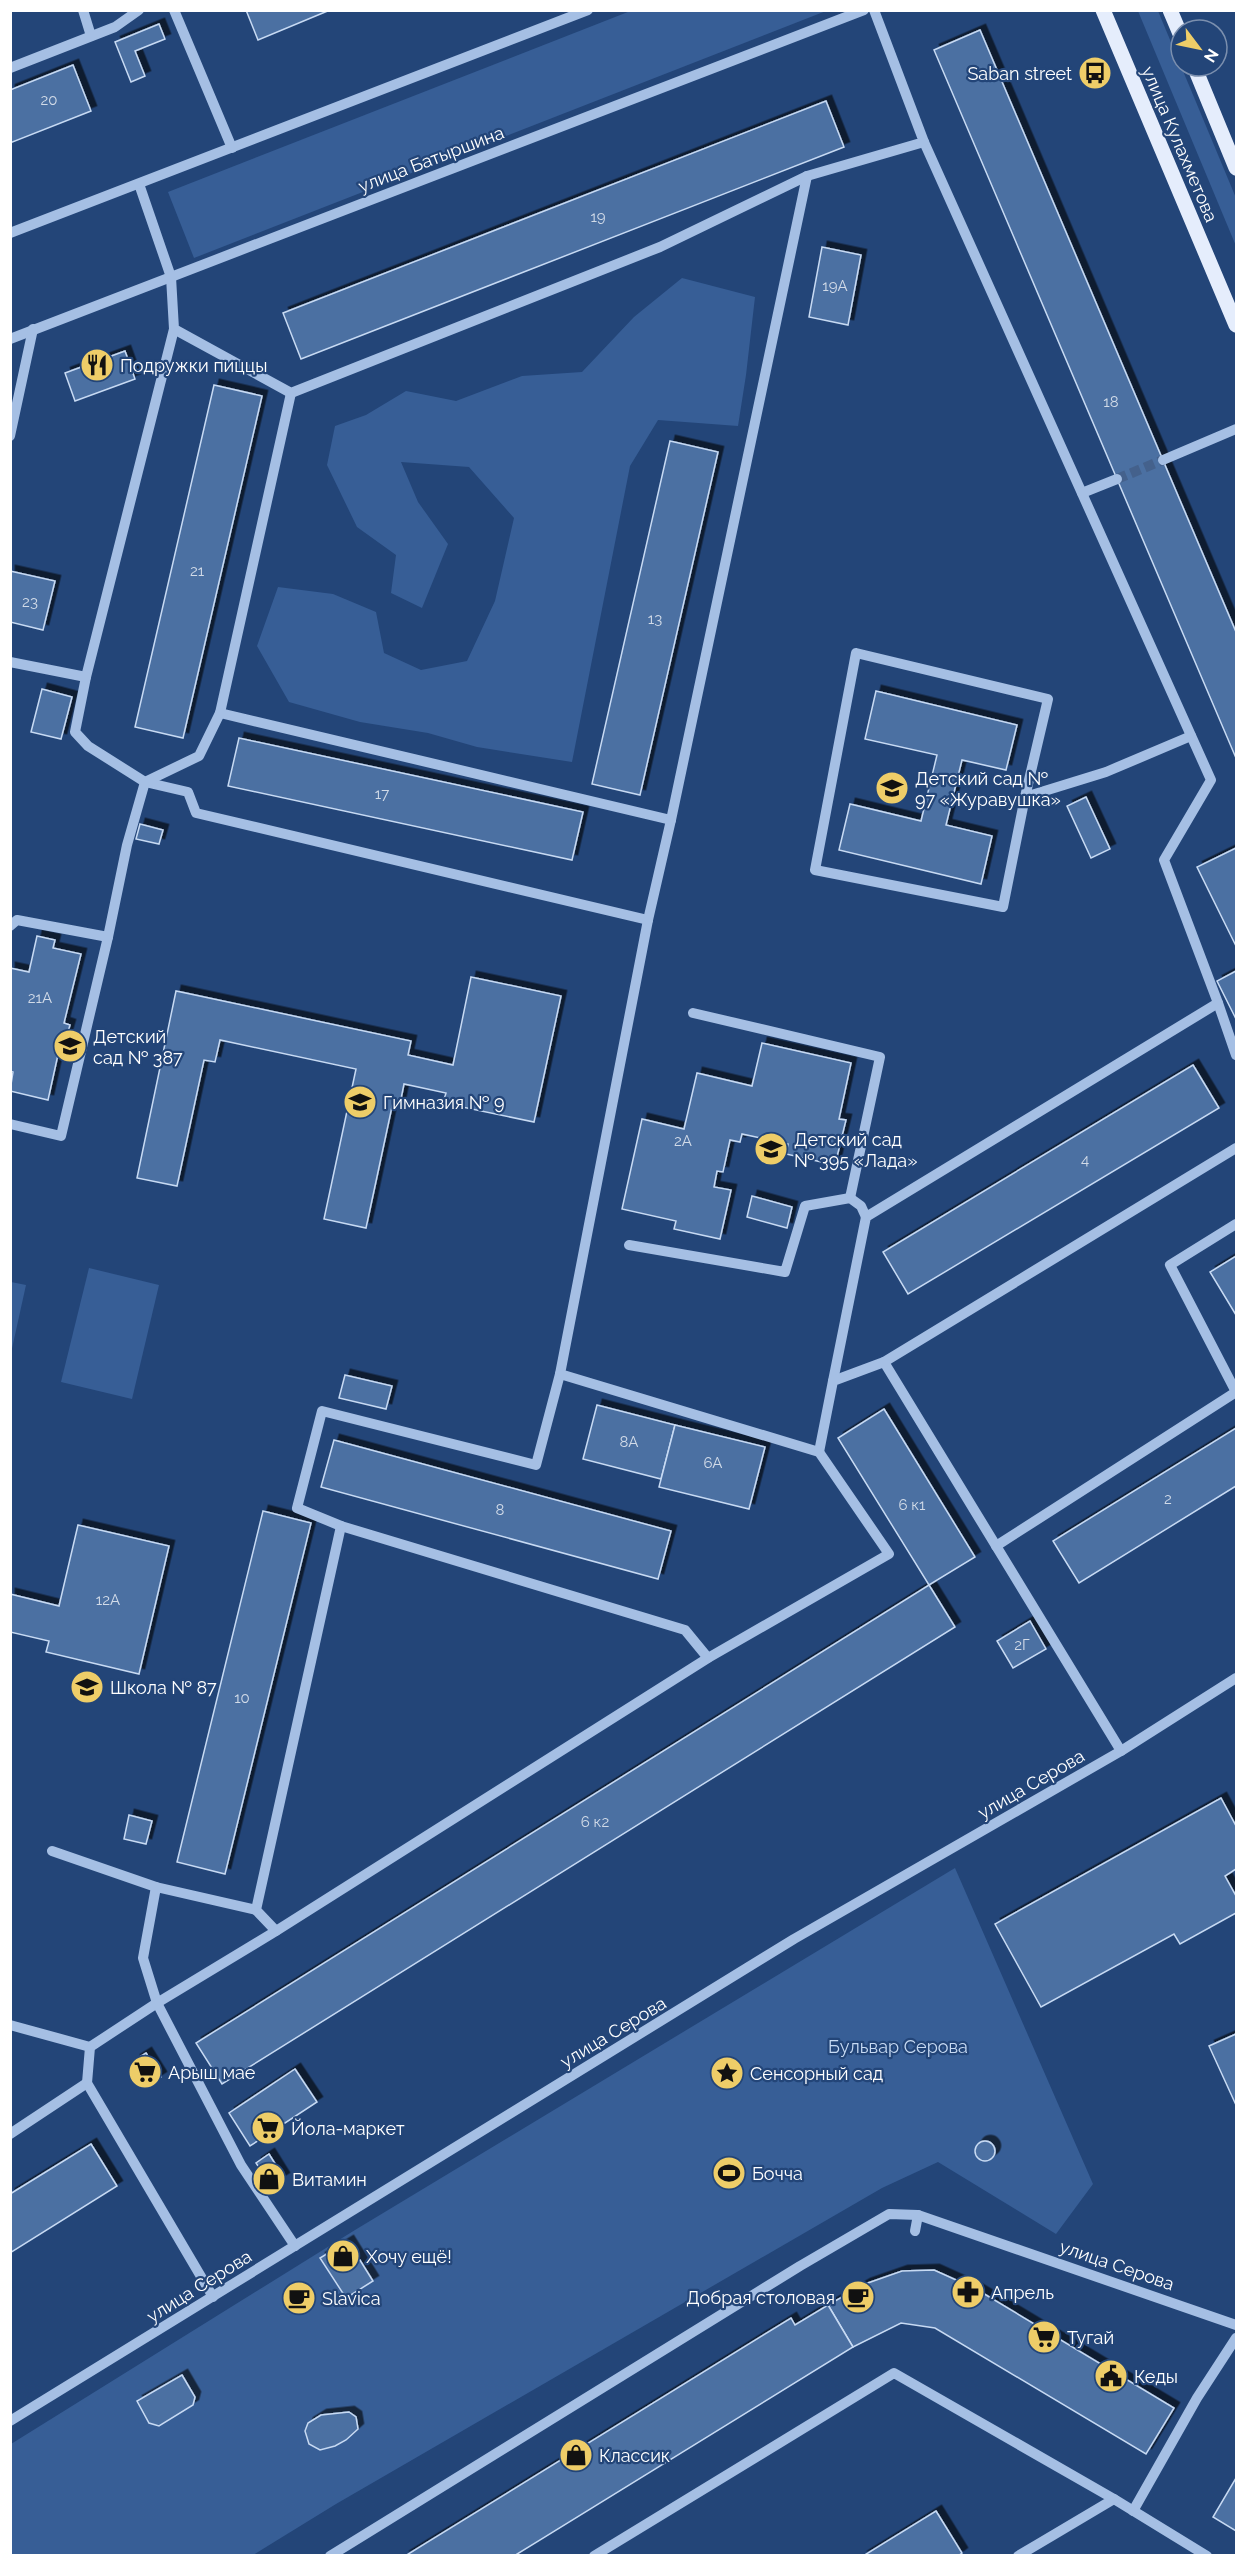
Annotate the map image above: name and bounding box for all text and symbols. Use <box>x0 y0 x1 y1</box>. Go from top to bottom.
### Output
north arrow <box>1169 18 1229 78</box>
text: N <box>1200 45 1223 66</box>
bus stop icon: Saban street <box>1077 55 1113 91</box>
place label: Saban street <box>967 63 1072 84</box>
street label: улица Кулахметова <box>1138 63 1222 225</box>
house number: 20 <box>41 91 58 109</box>
street label: улица Батыршина <box>355 122 507 196</box>
house number: 19 <box>590 208 606 226</box>
house number: 19А <box>822 277 848 295</box>
restaurant icon: Подружки пиццы <box>79 347 115 383</box>
place label: Подружки пиццы <box>120 355 267 376</box>
house number: 18 <box>1103 393 1119 411</box>
house number: 21 <box>190 562 205 580</box>
house number: 23 <box>22 593 38 611</box>
house number: 13 <box>648 610 662 628</box>
place label: Детский сад № 97 «Журавушка» <box>915 768 1061 810</box>
school or university icon: Детский сад № 97 «Журавушка» <box>874 770 910 806</box>
house number: 17 <box>375 785 389 803</box>
house number: 21А <box>28 989 52 1007</box>
place label: Детский сад № 387 <box>93 1026 183 1068</box>
school or university icon: Детский сад № 387 <box>52 1028 88 1064</box>
school or university icon: Гимназия № 9 <box>342 1084 378 1120</box>
place label: Гимназия № 9 <box>383 1092 504 1113</box>
place label: Детский сад № 395 «Лада» <box>794 1129 917 1171</box>
school or university icon: Детский сад № 395 «Лада» <box>753 1131 789 1167</box>
house number: 2А <box>674 1132 692 1150</box>
house number: 4 <box>1081 1151 1089 1169</box>
house number: 8А <box>620 1433 638 1451</box>
house number: 6А <box>704 1454 722 1472</box>
house number: 2 <box>1164 1490 1172 1508</box>
house number: 6 к1 <box>898 1496 926 1514</box>
house number: 8 <box>496 1501 505 1519</box>
house number: 12А <box>96 1591 120 1609</box>
house number: 2Г <box>1014 1636 1030 1654</box>
school or university icon: Школа № 87 <box>69 1669 105 1705</box>
place label: Школа № 87 <box>110 1677 217 1698</box>
house number: 10 <box>234 1689 250 1707</box>
street label: улица Серова <box>974 1745 1088 1823</box>
house number: 6 к2 <box>581 1813 609 1831</box>
street label: улица Серова <box>556 1992 670 2072</box>
park label: Бульвар Серова <box>828 2036 968 2057</box>
supermarket icon: Арыш мае <box>127 2054 163 2090</box>
place icon: Сенсорный сад <box>709 2055 745 2091</box>
place label: Арыш мае <box>168 2062 256 2083</box>
place label: Сенсорный сад <box>750 2063 883 2084</box>
supermarket icon: Йола-маркет <box>250 2110 286 2146</box>
place label: Йола-маркет <box>291 2118 405 2139</box>
sports icon: Бочча <box>711 2155 747 2191</box>
shop icon: Витамин <box>251 2161 287 2197</box>
place label: Бочча <box>752 2163 803 2184</box>
place label: Витамин <box>292 2169 367 2190</box>
street label: улица Серова <box>1057 2236 1177 2294</box>
shop icon: Хочу ещё! <box>325 2238 361 2274</box>
street label: улица Серова <box>143 2245 255 2327</box>
place label: Хочу ещё! <box>366 2246 452 2267</box>
pharmacy icon: Апрель <box>950 2274 986 2310</box>
cafe icon: Добрая столовая <box>840 2279 876 2315</box>
cafe icon: Slavica <box>281 2280 317 2316</box>
place label: Апрель <box>991 2282 1054 2303</box>
place label: Добрая столовая <box>686 2287 835 2308</box>
place label: Slavica <box>322 2288 381 2309</box>
supermarket icon: Тугай <box>1026 2319 1062 2355</box>
place label: Тугай <box>1067 2327 1114 2348</box>
public building icon: Кеды <box>1093 2358 1129 2394</box>
place label: Кеды <box>1134 2366 1178 2387</box>
shop icon: Классик <box>558 2437 594 2473</box>
place label: Классик <box>599 2445 670 2466</box>

